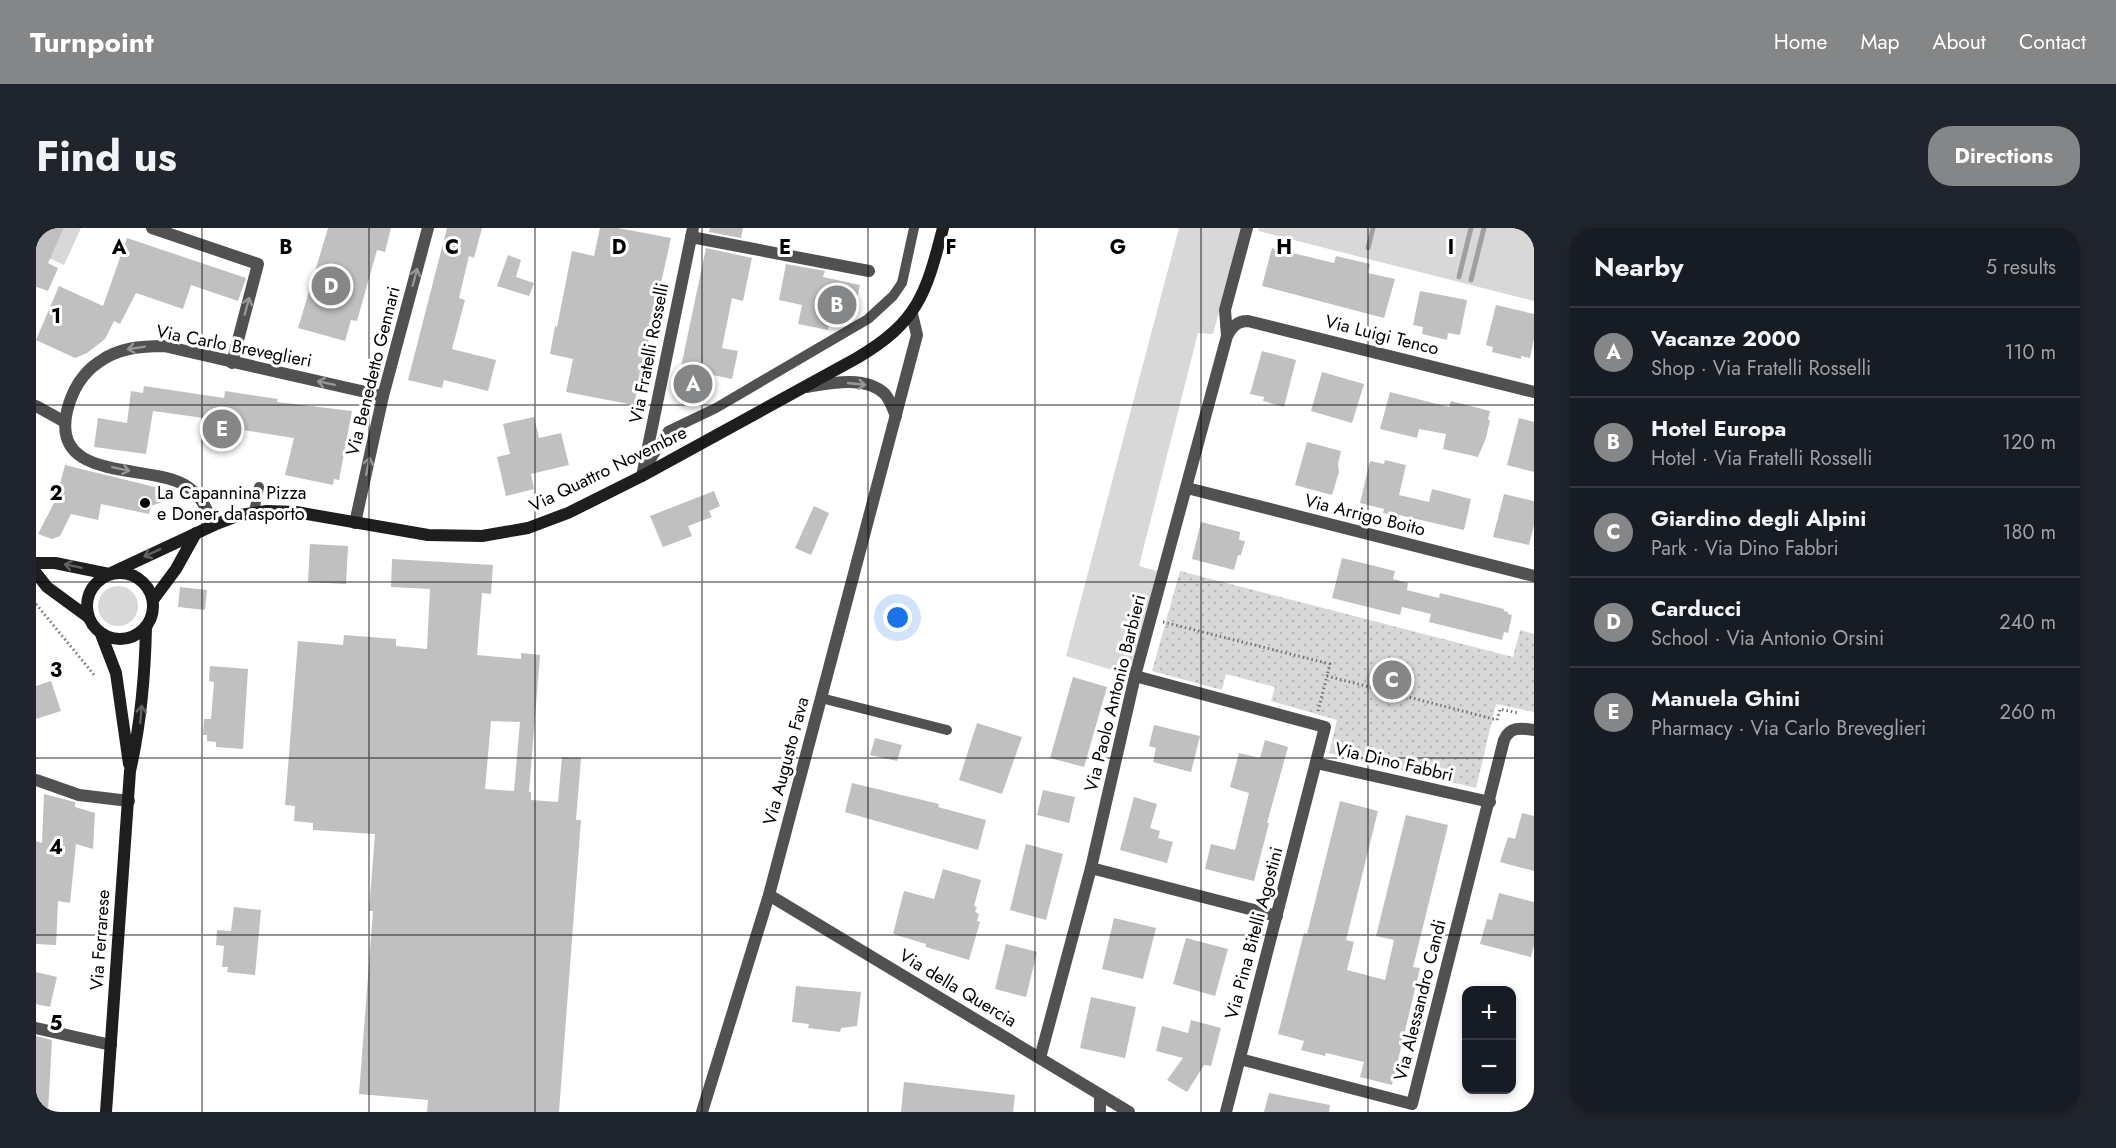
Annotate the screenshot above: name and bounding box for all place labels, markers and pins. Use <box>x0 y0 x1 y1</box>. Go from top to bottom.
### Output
pin: D <box>312 264 350 308</box>
pin: B <box>818 282 856 328</box>
pin: A <box>674 362 712 406</box>
pin: E <box>202 406 242 452</box>
place label: La Capannina Pizza e Doner da asporto <box>157 480 306 527</box>
marker: La Capannina Pizza e Doner da asporto <box>138 496 152 510</box>
pin: C <box>1372 658 1412 702</box>

